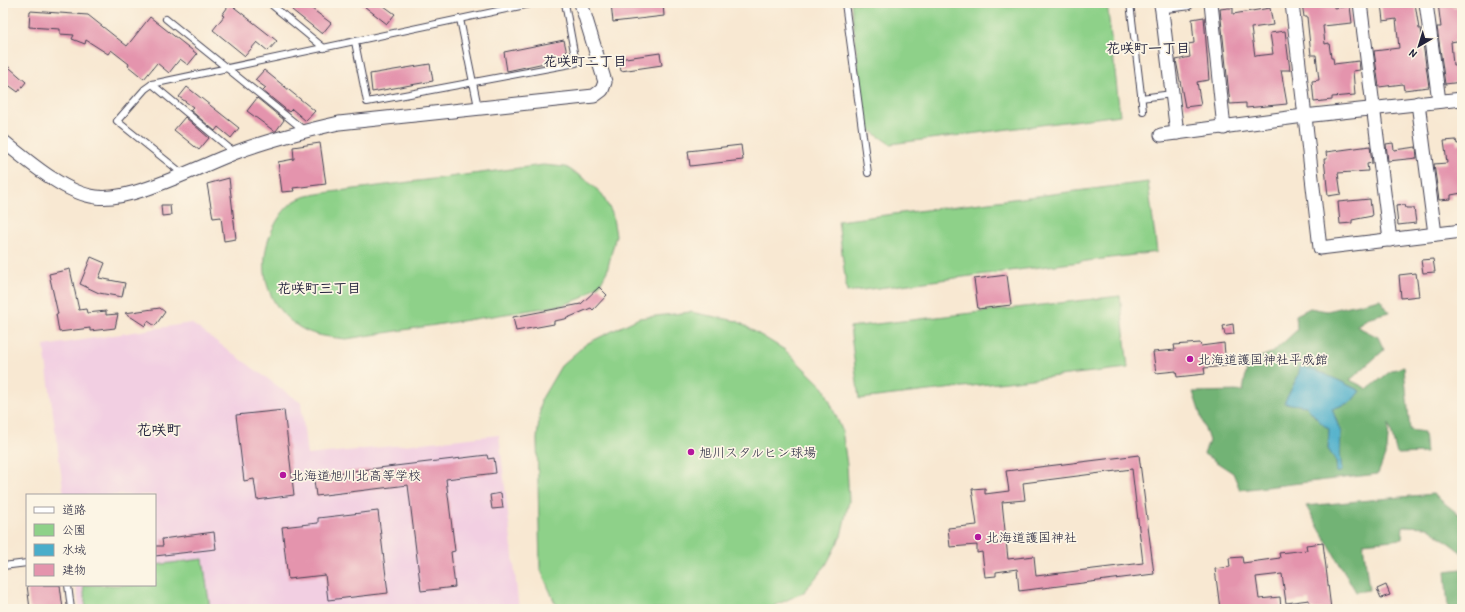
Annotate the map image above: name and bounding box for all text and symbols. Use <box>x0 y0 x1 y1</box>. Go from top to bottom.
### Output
north arrow <box>1399 26 1439 66</box>
district label: 花咲町一丁目 <box>1106 38 1190 57</box>
text: N <box>1406 46 1419 61</box>
district label: 花咲町二丁目 <box>543 51 627 70</box>
district label: 花咲町三丁目 <box>277 278 361 297</box>
place label: 北海道護国神社平成館 <box>1198 350 1328 368</box>
marker: 北海道護国神社平成館 <box>1185 354 1195 364</box>
district label: 花咲町 <box>136 419 182 440</box>
place label: 旭川スタルヒン球場 <box>699 443 816 461</box>
marker: 旭川スタルヒン球場 <box>686 447 696 457</box>
place label: 北海道旭川北高等学校 <box>291 466 421 484</box>
marker: 北海道旭川北高等学校 <box>278 470 288 480</box>
legend <box>26 494 156 586</box>
text: 道路 <box>62 501 86 518</box>
text: 公園 <box>62 521 86 538</box>
place label: 北海道護国神社 <box>986 528 1077 546</box>
marker: 北海道護国神社 <box>973 532 983 542</box>
text: 水域 <box>62 541 86 558</box>
text: 建物 <box>62 561 86 578</box>

